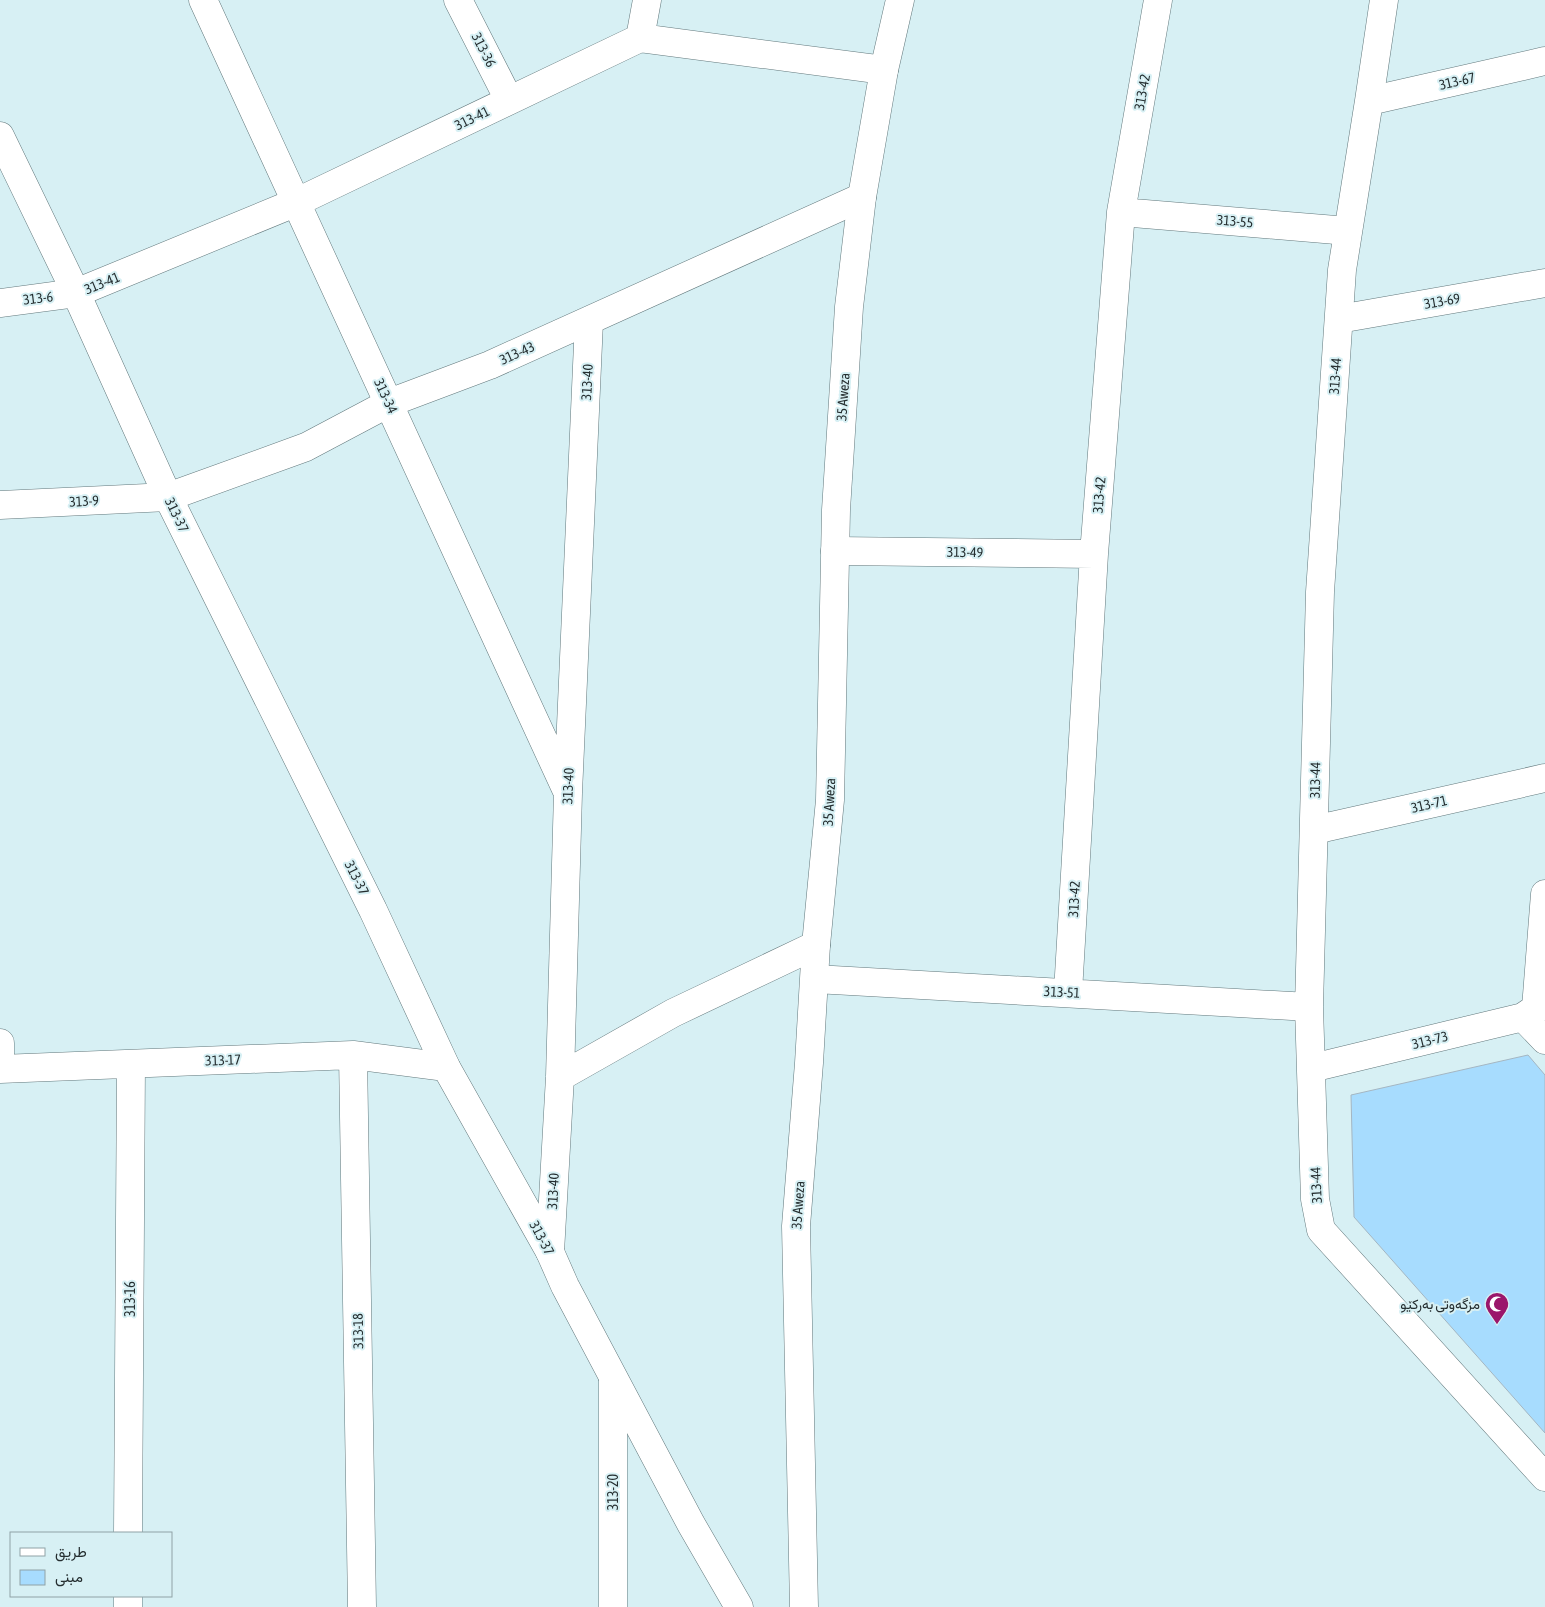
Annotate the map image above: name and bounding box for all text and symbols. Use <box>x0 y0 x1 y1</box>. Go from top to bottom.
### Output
street label: 313-36 <box>469 30 500 70</box>
street label: 313-67 <box>1437 69 1477 93</box>
street label: 313-42 <box>1131 73 1153 111</box>
street label: 313-41 <box>452 103 492 133</box>
street label: 313-55 <box>1216 211 1254 231</box>
street label: 313-41 <box>82 269 122 297</box>
street label: 313-6 <box>22 288 54 308</box>
street label: 313-69 <box>1423 290 1461 312</box>
street label: 313-43 <box>497 338 537 368</box>
street label: 313-44 <box>1326 357 1344 395</box>
street label: 313-40 <box>578 363 596 401</box>
street label: 35 Aweza <box>833 372 853 422</box>
street label: 313-34 <box>371 376 401 416</box>
street label: 313-42 <box>1089 476 1109 514</box>
street label: 313-9 <box>69 492 99 510</box>
street label: 313-37 <box>162 495 192 535</box>
street label: 313-49 <box>947 544 983 560</box>
street label: 313-44 <box>1307 761 1323 798</box>
street label: 313-40 <box>559 767 577 804</box>
street label: 35 Aweza <box>820 778 838 826</box>
street label: 313-71 <box>1409 792 1449 816</box>
street label: 313-37 <box>342 858 372 898</box>
street label: 313-42 <box>1065 880 1083 918</box>
street label: 313-51 <box>1043 983 1081 1001</box>
street label: 313-73 <box>1410 1028 1450 1052</box>
street label: 313-17 <box>205 1051 241 1069</box>
street label: 313-44 <box>1307 1166 1325 1204</box>
street label: 313-40 <box>544 1172 562 1210</box>
street label: 35 Aweza <box>788 1180 808 1230</box>
street label: 313-37 <box>526 1218 558 1258</box>
street label: 313-16 <box>122 1281 138 1317</box>
mosque icon: مزگەوتی بەرکێو <box>1484 1291 1510 1325</box>
place label: مزگەوتی بەرکێو <box>1400 1296 1480 1313</box>
street label: 313-18 <box>350 1313 366 1349</box>
street label: 313-20 <box>605 1473 621 1510</box>
legend <box>10 1532 172 1597</box>
text: طريق <box>55 1543 87 1562</box>
text: مبنى <box>55 1568 83 1587</box>

